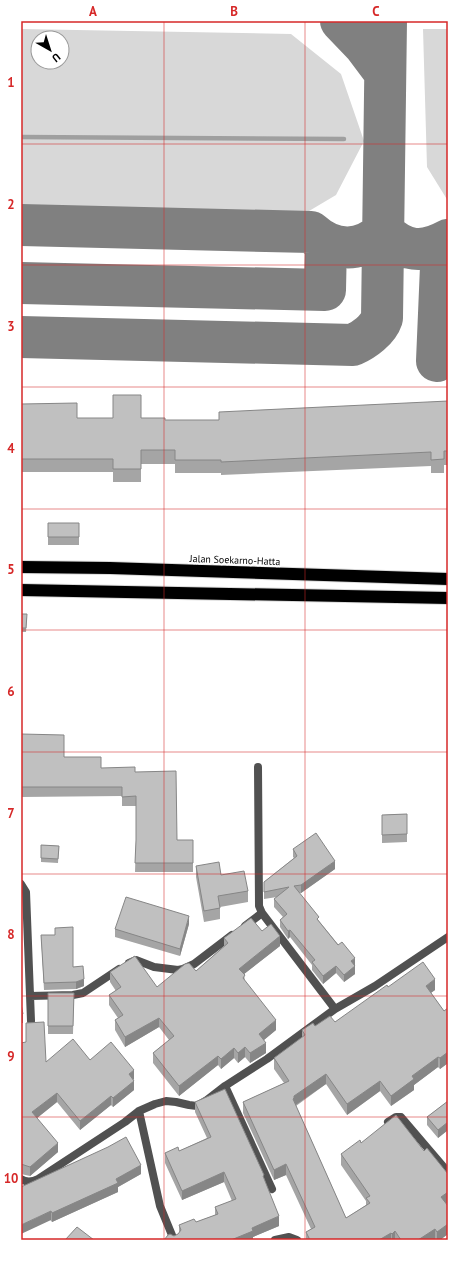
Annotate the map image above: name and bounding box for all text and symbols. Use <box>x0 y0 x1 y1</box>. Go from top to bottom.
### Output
text: A <box>89 3 97 20</box>
text: B <box>230 3 238 20</box>
text: C <box>372 3 380 20</box>
north arrow <box>30 30 70 70</box>
text: U <box>49 50 63 65</box>
text: 1 <box>7 74 15 91</box>
text: 2 <box>7 196 15 213</box>
text: 3 <box>7 318 15 335</box>
text: 4 <box>7 440 15 457</box>
street label: Jalan Soekarno-Hatta <box>188 552 281 568</box>
text: 5 <box>7 561 15 578</box>
text: 6 <box>7 683 15 700</box>
text: 7 <box>7 805 15 822</box>
text: 8 <box>7 926 15 943</box>
text: 9 <box>7 1048 15 1065</box>
text: 10 <box>4 1170 18 1187</box>

